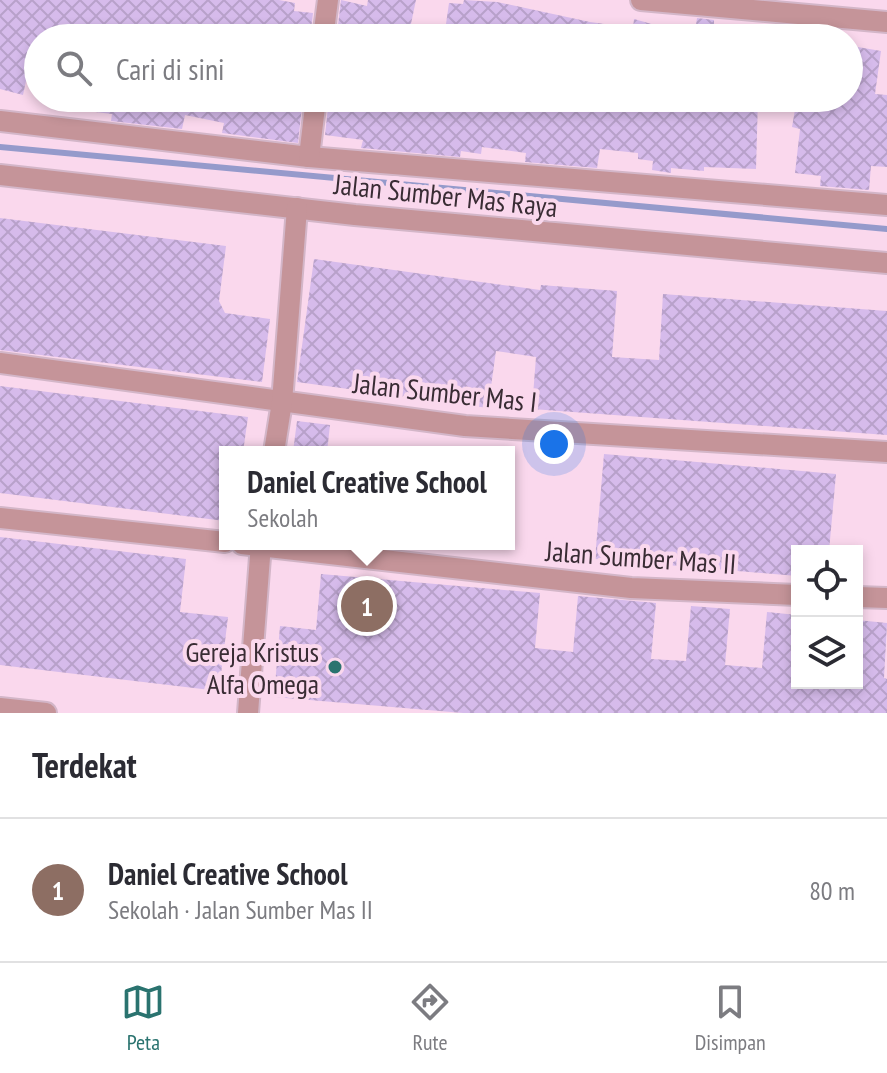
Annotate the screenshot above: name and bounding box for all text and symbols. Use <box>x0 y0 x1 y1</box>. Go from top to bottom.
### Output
search box <box>24 24 863 112</box>
icon: search <box>52 46 96 90</box>
text: Cari di sini <box>116 49 225 88</box>
street label: Jalan Sumber Mas Raya <box>331 165 560 225</box>
street label: Jalan Sumber Mas I <box>350 364 539 420</box>
your location <box>534 424 574 464</box>
popup <box>219 446 515 550</box>
text: Daniel Creative School <box>247 462 487 501</box>
text: Sekolah <box>247 501 318 534</box>
street label: Jalan Sumber Mas II <box>543 532 738 582</box>
map controls <box>791 545 863 689</box>
button: locate <box>791 545 863 617</box>
pin: 1 <box>341 576 393 636</box>
button: layers <box>791 617 863 689</box>
place label: Gereja Kristus Alfa Omega <box>186 633 319 702</box>
marker: Gereja Kristus Alfa Omega <box>326 658 344 676</box>
text: Terdekat <box>32 743 137 787</box>
text: Daniel Creative School <box>108 854 347 893</box>
text: 1 <box>52 874 64 907</box>
text: 80 m <box>809 874 855 907</box>
text: Sekolah · Jalan Sumber Mas II <box>108 893 373 926</box>
tab: Peta <box>121 980 165 1056</box>
tab: Rute <box>408 980 452 1056</box>
tab: Disimpan <box>695 980 766 1056</box>

